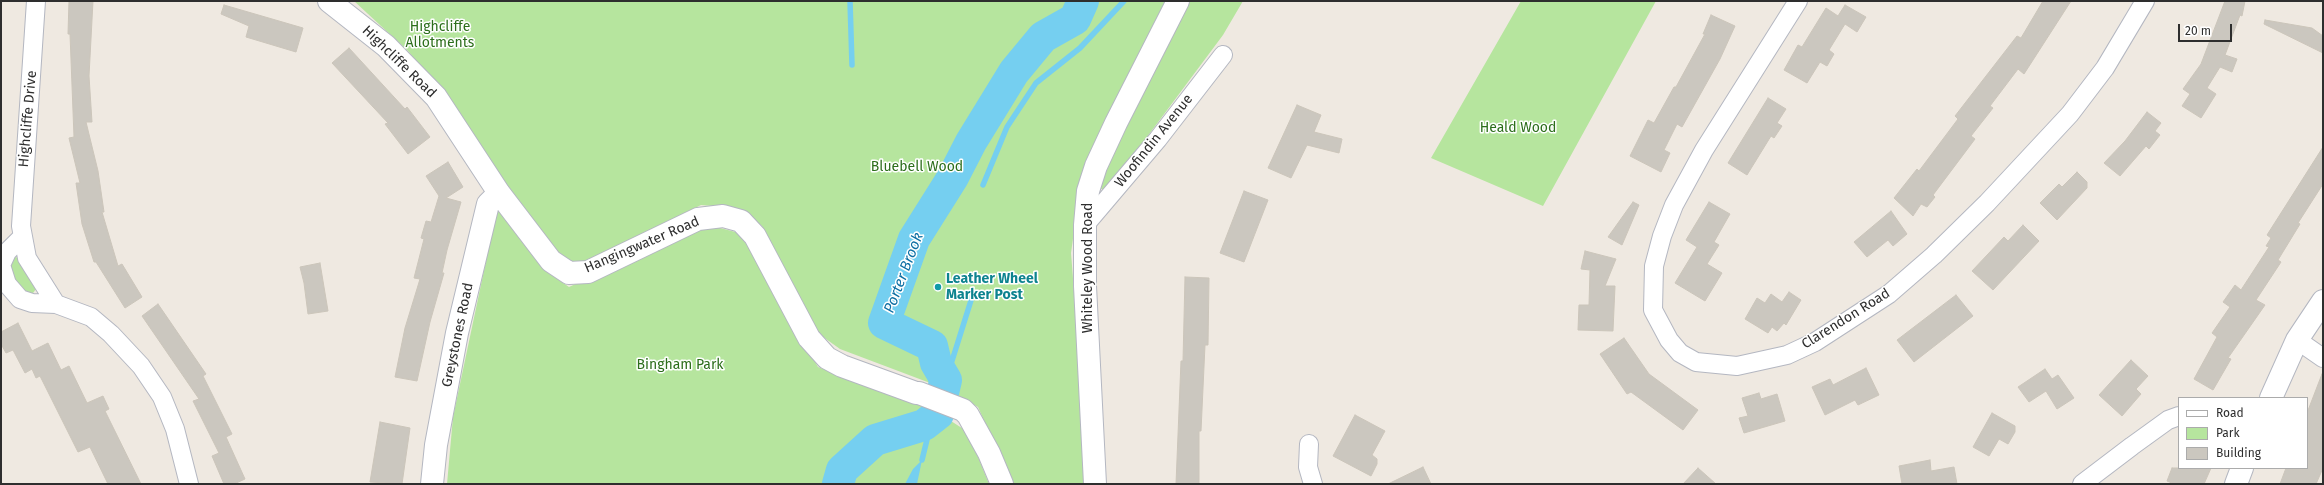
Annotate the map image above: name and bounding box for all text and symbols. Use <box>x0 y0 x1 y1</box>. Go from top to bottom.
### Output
scale bar <box>2180 16 2234 42</box>
park label: Highcliffe Allotments <box>406 19 474 52</box>
street label: Highcliffe Road <box>358 22 440 102</box>
text: 20 m <box>2185 24 2211 38</box>
street label: Highcliffe Drive <box>15 70 41 168</box>
street label: Woofindin Avenue <box>1111 91 1197 191</box>
park label: Heald Wood <box>1480 120 1556 136</box>
park label: Bluebell Wood <box>871 159 963 175</box>
street label: Whiteley Wood Road <box>1080 203 1096 333</box>
street label: Hangingwater Road <box>582 213 702 277</box>
water label: Porter Brook <box>880 230 928 316</box>
place label: Leather Wheel Marker Post <box>946 271 1038 304</box>
street label: Greystones Road <box>439 281 477 389</box>
marker: Leather Wheel Marker Post <box>933 282 943 292</box>
street label: Clarendon Road <box>1799 285 1893 353</box>
park label: Bingham Park <box>636 357 724 373</box>
legend <box>2178 397 2308 469</box>
text: Road <box>2216 406 2244 420</box>
text: Park <box>2216 426 2240 440</box>
text: Building <box>2216 446 2261 460</box>

